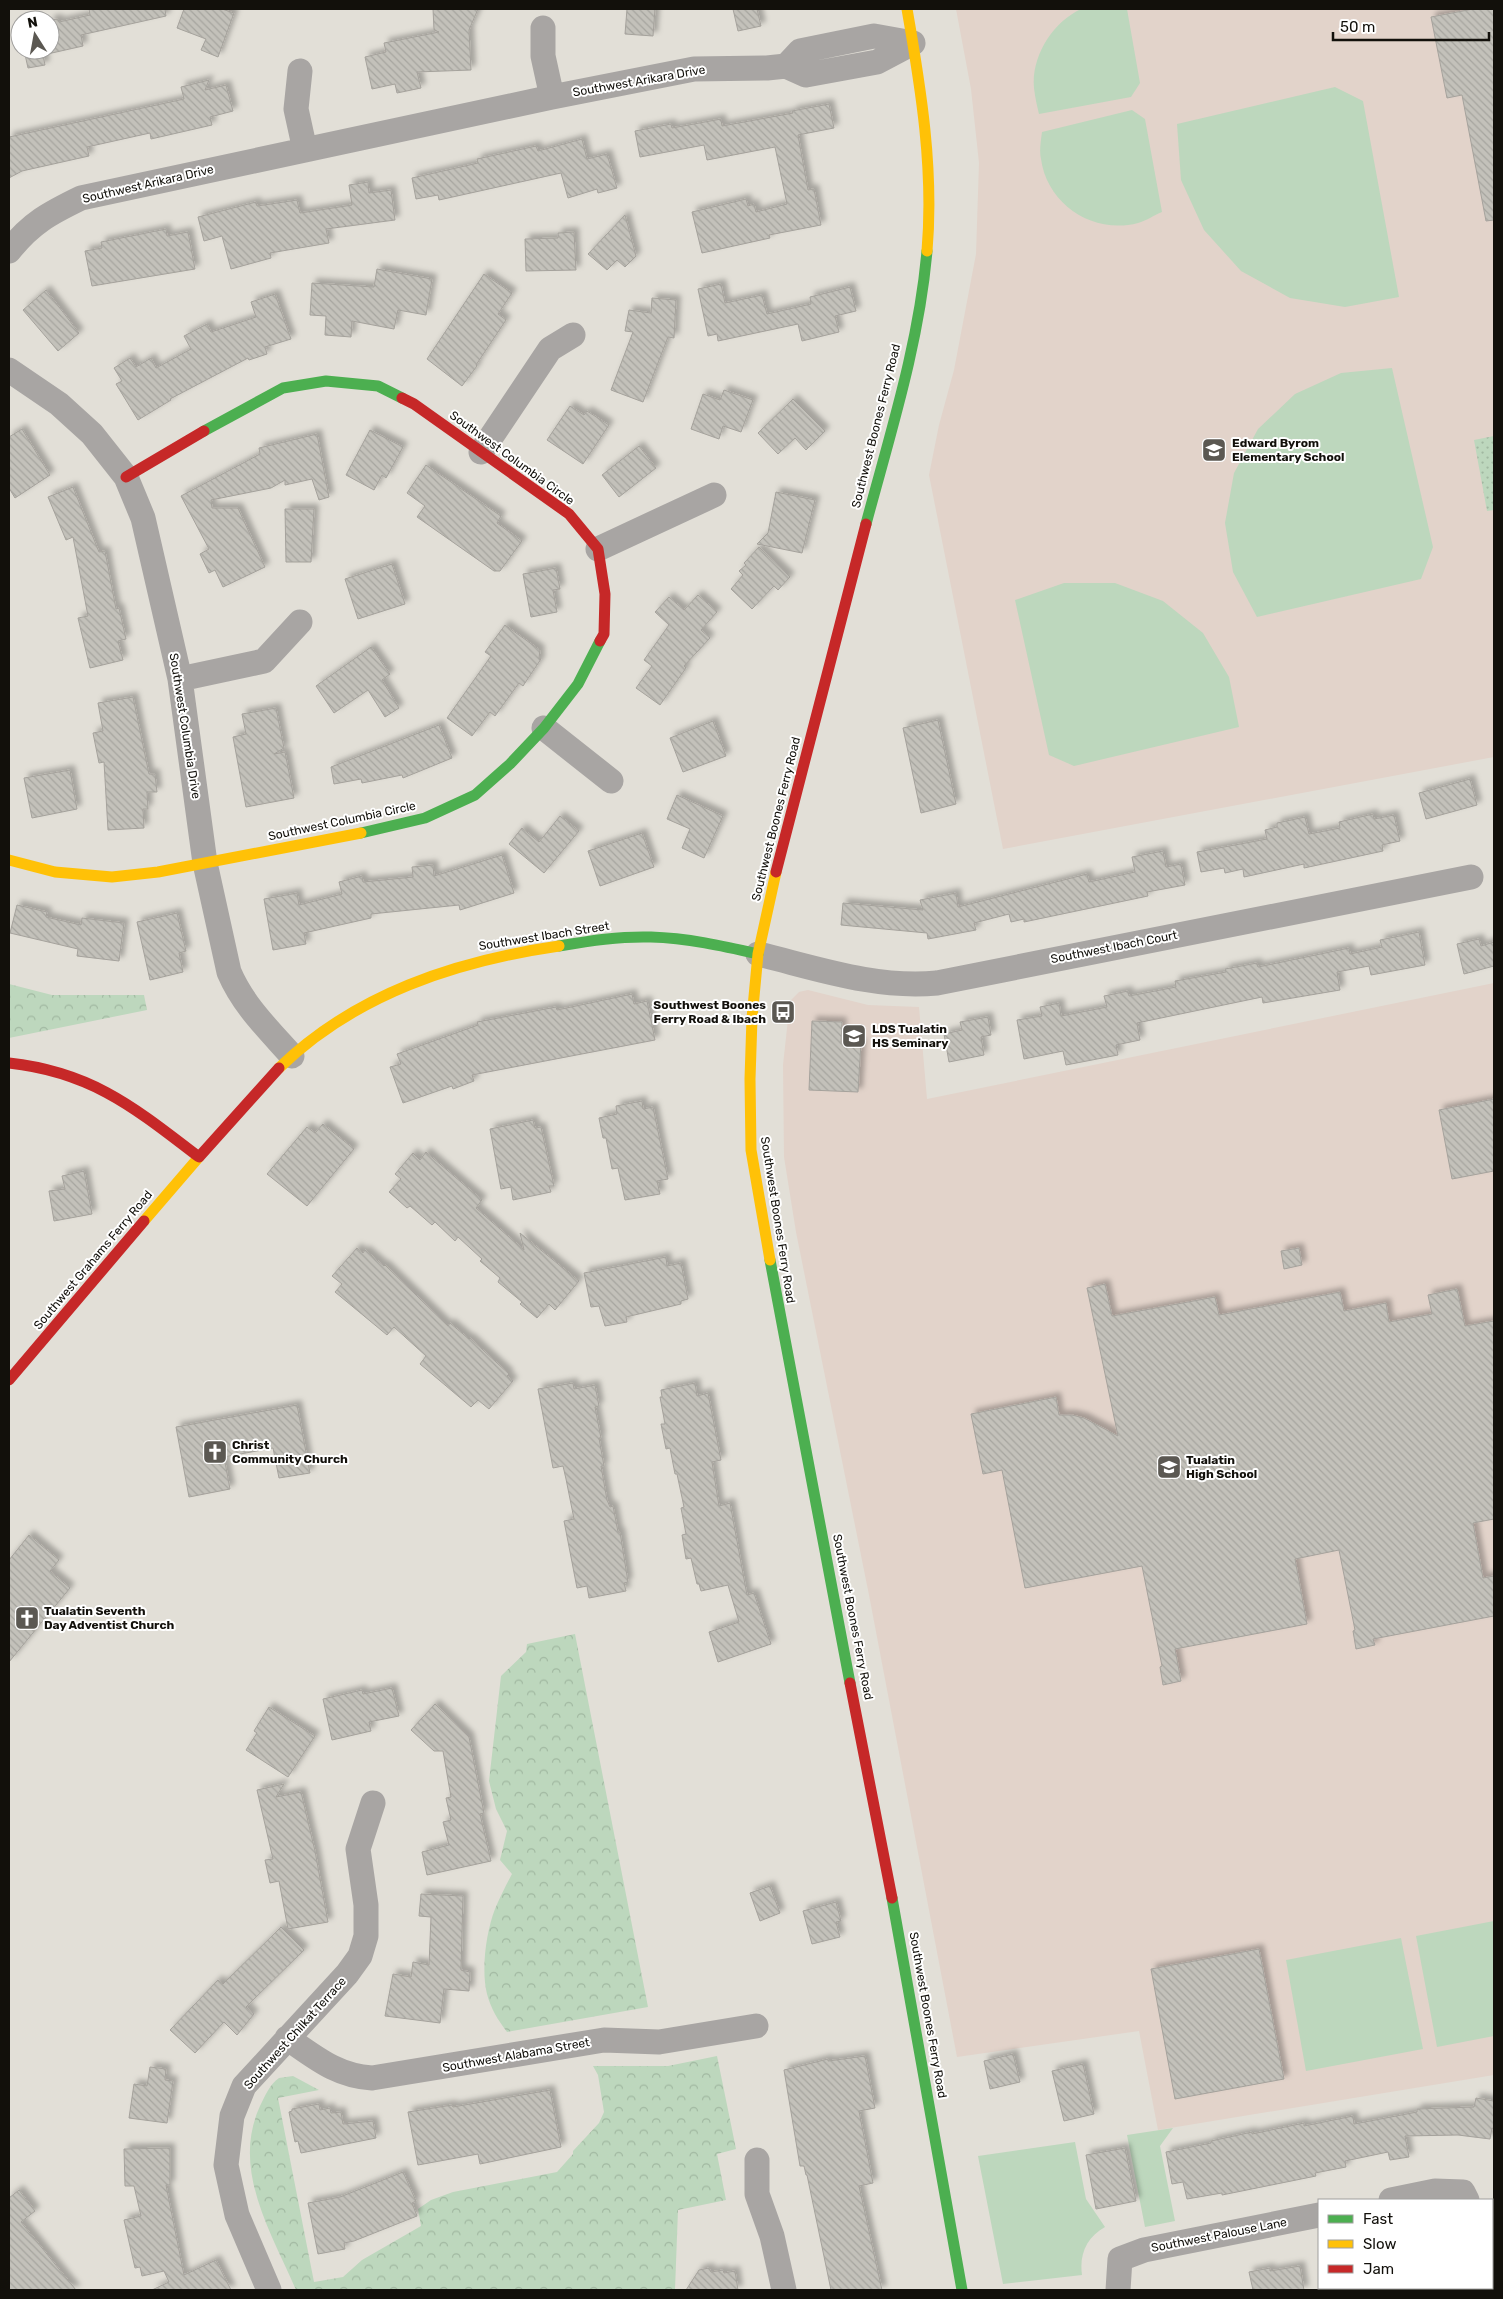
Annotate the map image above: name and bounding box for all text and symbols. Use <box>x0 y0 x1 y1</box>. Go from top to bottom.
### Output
north arrow <box>10 10 60 60</box>
scale bar <box>1333 10 1489 42</box>
text: N <box>26 13 39 32</box>
text: 50 m <box>1340 18 1375 36</box>
street label: Southwest Arikara Drive <box>572 62 707 100</box>
street label: Southwest Arikara Drive <box>81 162 215 206</box>
street label: Southwest Boones Ferry Road <box>849 342 903 510</box>
street label: Southwest Columbia Circle <box>447 408 577 508</box>
place label: Edward Byrom Elementary School <box>1232 436 1344 464</box>
school or university icon: Edward Byrom Elementary School <box>1201 437 1227 463</box>
street label: Southwest Columbia Drive <box>167 652 204 800</box>
street label: Southwest Boones Ferry Road <box>749 735 803 903</box>
street label: Southwest Columbia Circle <box>267 798 417 843</box>
street label: Southwest Ibach Street <box>478 919 611 953</box>
street label: Southwest Ibach Court <box>1050 928 1179 966</box>
place label: Southwest Boones Ferry Road & Ibach <box>653 998 766 1026</box>
bus stop icon: Southwest Boones Ferry Road & Ibach <box>770 999 796 1025</box>
place label: LDS Tualatin HS Seminary <box>872 1022 948 1050</box>
school or university icon: LDS Tualatin HS Seminary <box>841 1023 867 1049</box>
street label: Southwest Boones Ferry Road <box>758 1136 798 1304</box>
street label: Southwest Grahams Ferry Road <box>31 1188 155 1332</box>
place label: Christ Community Church <box>232 1438 348 1466</box>
church icon: Christ Community Church <box>202 1439 228 1465</box>
place label: Tualatin High School <box>1186 1453 1257 1481</box>
school or university icon: Tualatin High School <box>1156 1454 1182 1480</box>
street label: Southwest Boones Ferry Road <box>830 1533 876 1701</box>
place label: Tualatin Seventh Day Adventist Church <box>44 1604 175 1632</box>
church icon: Tualatin Seventh Day Adventist Church <box>14 1605 40 1631</box>
street label: Southwest Boones Ferry Road <box>906 1931 950 2099</box>
street label: Southwest Chilkat Terrace <box>241 1974 349 2092</box>
street label: Southwest Alabama Street <box>441 2035 591 2075</box>
legend <box>1318 2199 1493 2289</box>
text: Fast <box>1363 2210 1393 2228</box>
street label: Southwest Palouse Lane <box>1150 2215 1288 2255</box>
text: Slow <box>1363 2235 1396 2253</box>
text: Jam <box>1363 2260 1394 2278</box>

